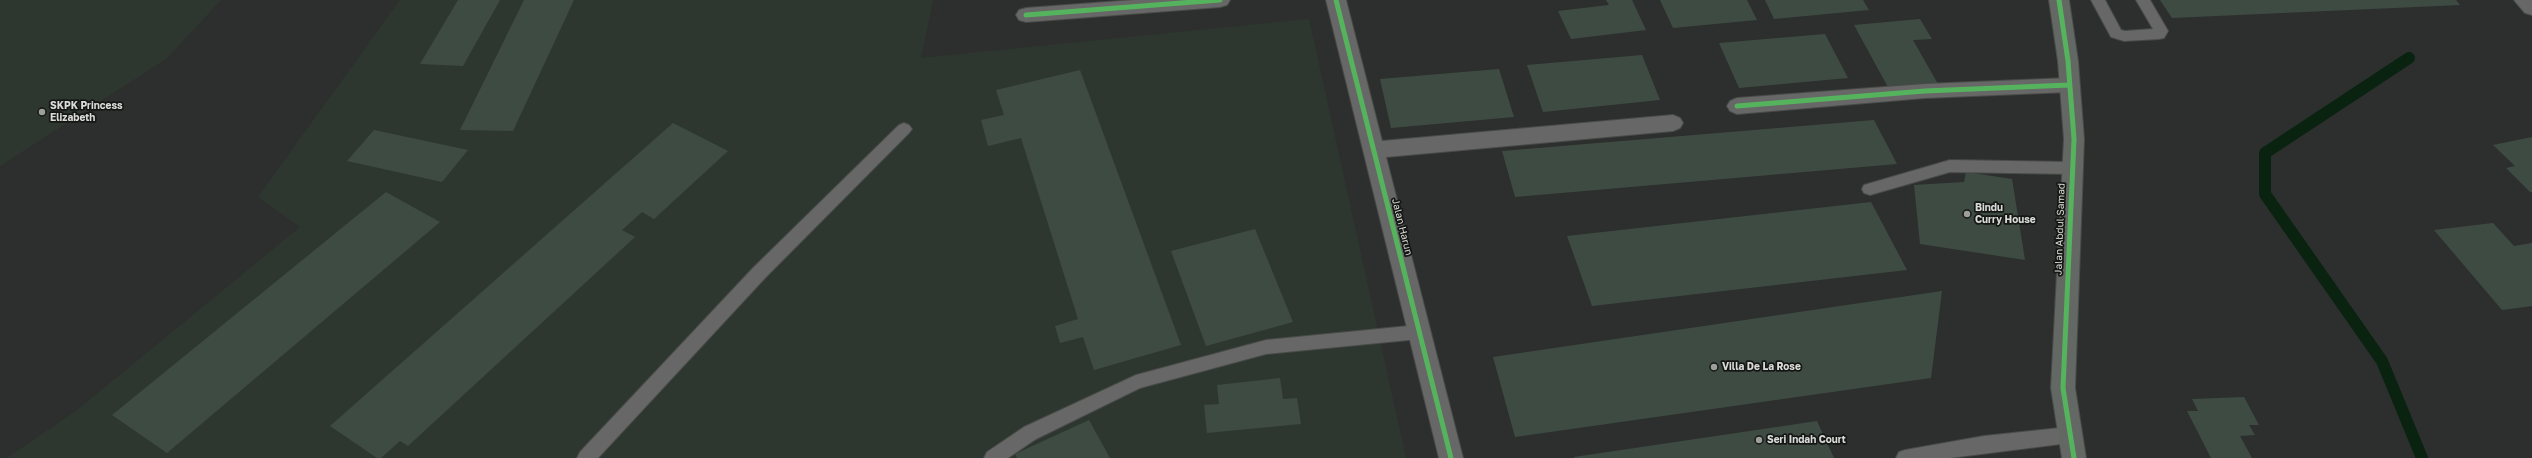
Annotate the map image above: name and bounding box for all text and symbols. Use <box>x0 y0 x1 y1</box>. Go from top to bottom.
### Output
place label: SKPK Princess Elizabeth <box>50 100 123 124</box>
marker: SKPK Princess Elizabeth <box>37 107 47 117</box>
street label: Jalan Abdul Samad <box>2052 183 2068 275</box>
street label: Jalan Harun <box>1389 197 1415 257</box>
place label: Bindu Curry House <box>1975 202 2036 226</box>
marker: Bindu Curry House <box>1962 209 1972 219</box>
place label: Villa De La Rose <box>1722 361 1801 373</box>
marker: Villa De La Rose <box>1709 362 1719 372</box>
place label: Seri Indah Court <box>1767 434 1846 446</box>
marker: Seri Indah Court <box>1754 435 1764 445</box>

